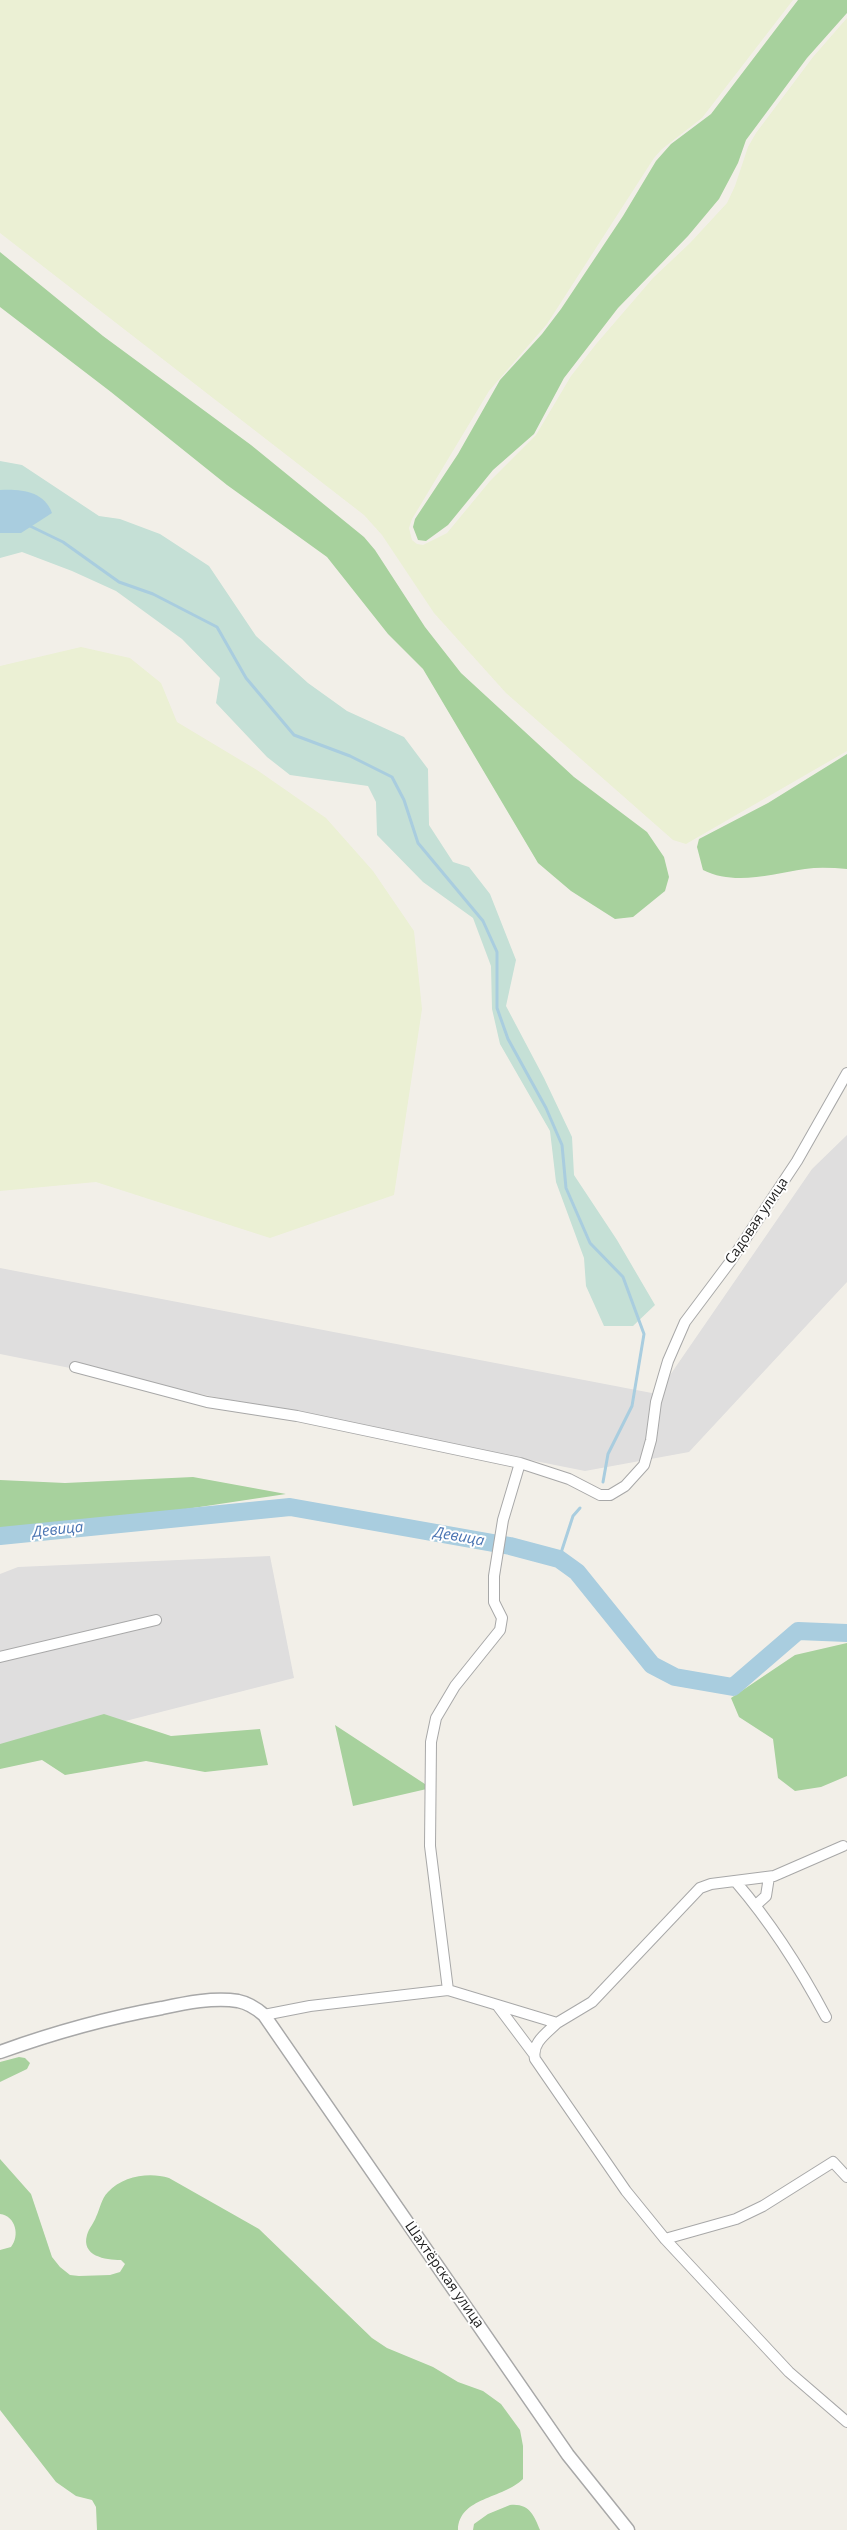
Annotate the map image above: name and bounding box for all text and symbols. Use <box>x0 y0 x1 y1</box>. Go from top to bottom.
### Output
street label: Садовая улица <box>722 1175 792 1267</box>
water label: Девица <box>32 1518 84 1542</box>
water label: Девица <box>432 1524 486 1550</box>
street label: Шахтёрская улица <box>401 2219 487 2331</box>

